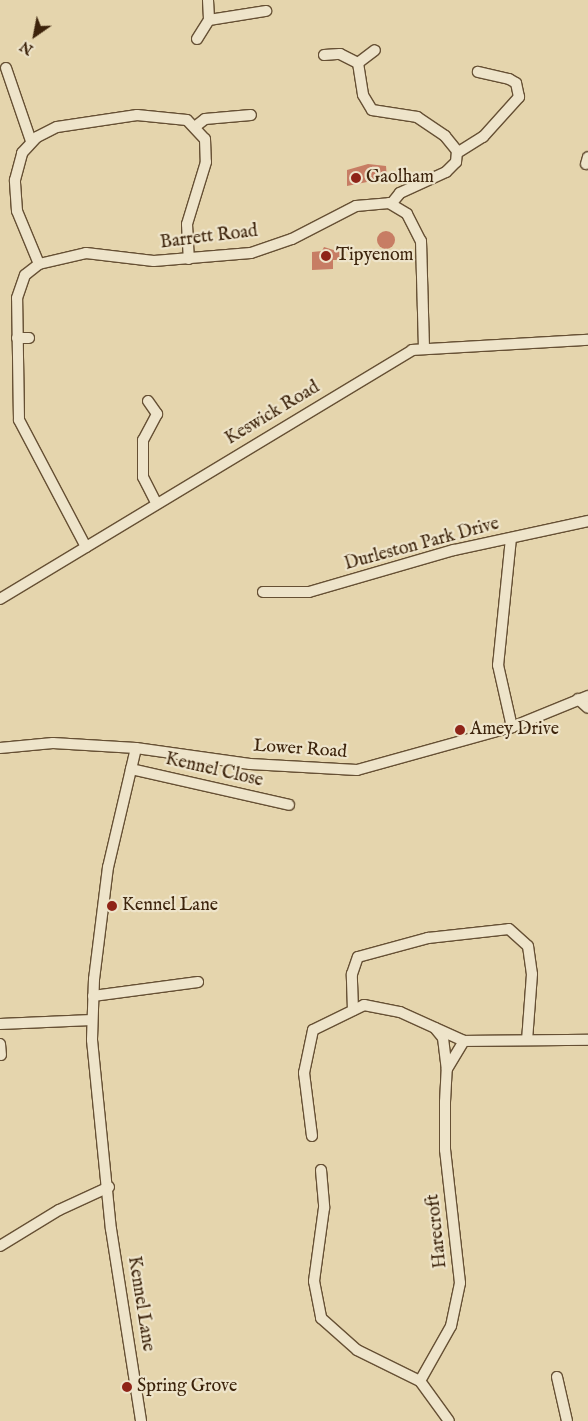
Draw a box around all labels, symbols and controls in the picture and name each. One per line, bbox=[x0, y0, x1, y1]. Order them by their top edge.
north arrow bbox=[10, 10, 60, 60]
text: N bbox=[17, 37, 37, 58]
place label: Gaolham bbox=[366, 167, 434, 189]
marker: Gaolham bbox=[350, 172, 362, 184]
street label: Barrett Road bbox=[159, 221, 259, 255]
place label: Tipyenom bbox=[336, 245, 414, 267]
marker: Tipyenom bbox=[320, 250, 332, 262]
street label: Keswick Road bbox=[222, 377, 324, 451]
street label: Durleston Park Drive bbox=[342, 514, 502, 576]
place label: Amey Drive bbox=[470, 719, 559, 741]
marker: Amey Drive bbox=[454, 724, 466, 736]
street label: Lower Road bbox=[252, 736, 348, 764]
street label: Kennel Close bbox=[163, 749, 265, 793]
place label: Kennel Lane bbox=[122, 895, 218, 917]
marker: Kennel Lane bbox=[106, 900, 118, 912]
street label: Harecroft bbox=[423, 1193, 453, 1269]
street label: Kennel Lane bbox=[122, 1255, 158, 1353]
place label: Spring Grove bbox=[137, 1376, 237, 1398]
marker: Spring Grove bbox=[121, 1381, 133, 1393]

